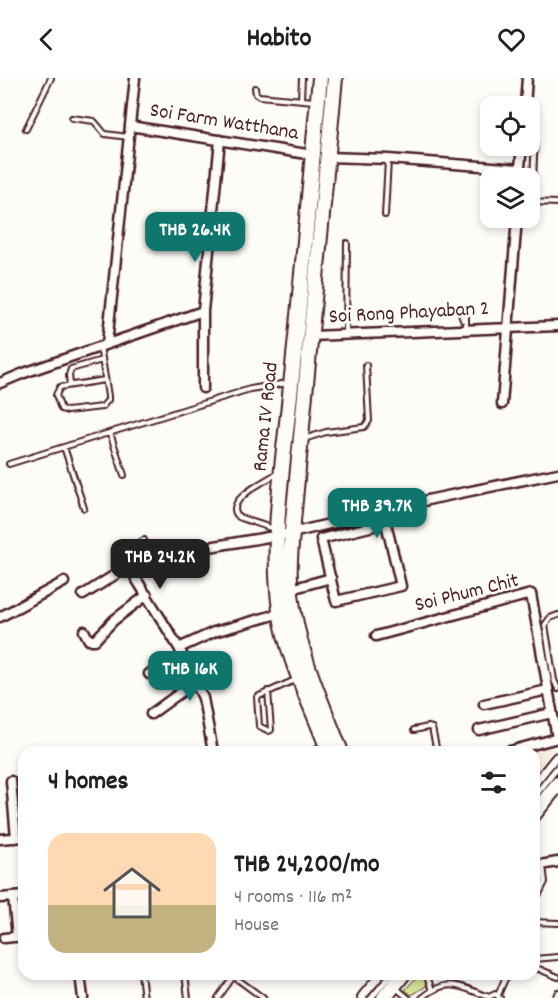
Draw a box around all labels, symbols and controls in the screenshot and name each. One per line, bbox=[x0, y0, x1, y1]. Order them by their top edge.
text: Habito bbox=[246, 20, 312, 59]
icon: back bbox=[30, 23, 63, 56]
icon: heart bbox=[495, 23, 528, 56]
street label: Soi Farm Watthana bbox=[148, 96, 302, 150]
map controls bbox=[480, 96, 540, 228]
button: locate bbox=[480, 96, 540, 156]
button: layers bbox=[480, 168, 540, 228]
pin: THB 26.4K bbox=[126, 212, 264, 263]
text: THB 26.4K bbox=[159, 217, 231, 245]
street label: Soi Rong Phayaban 2 bbox=[328, 295, 490, 333]
street label: Rama IV Road bbox=[246, 361, 288, 473]
pin: THB 39.7K bbox=[308, 488, 446, 539]
text: THB 39.7K bbox=[342, 493, 412, 521]
pin: THB 24.2K bbox=[91, 539, 229, 590]
text: THB 24.2K bbox=[125, 544, 195, 572]
street label: Soi Phum Chit bbox=[412, 567, 522, 621]
pin: THB 16K bbox=[135, 651, 245, 702]
text: THB 16K bbox=[162, 656, 218, 684]
text: 4 homes bbox=[48, 764, 128, 801]
icon: filters bbox=[477, 766, 510, 799]
text: THB 24,200/mo bbox=[234, 847, 380, 884]
icon: home bbox=[96, 857, 168, 929]
text: 4 rooms · 116 m² bbox=[234, 884, 352, 912]
text: House bbox=[234, 912, 279, 940]

